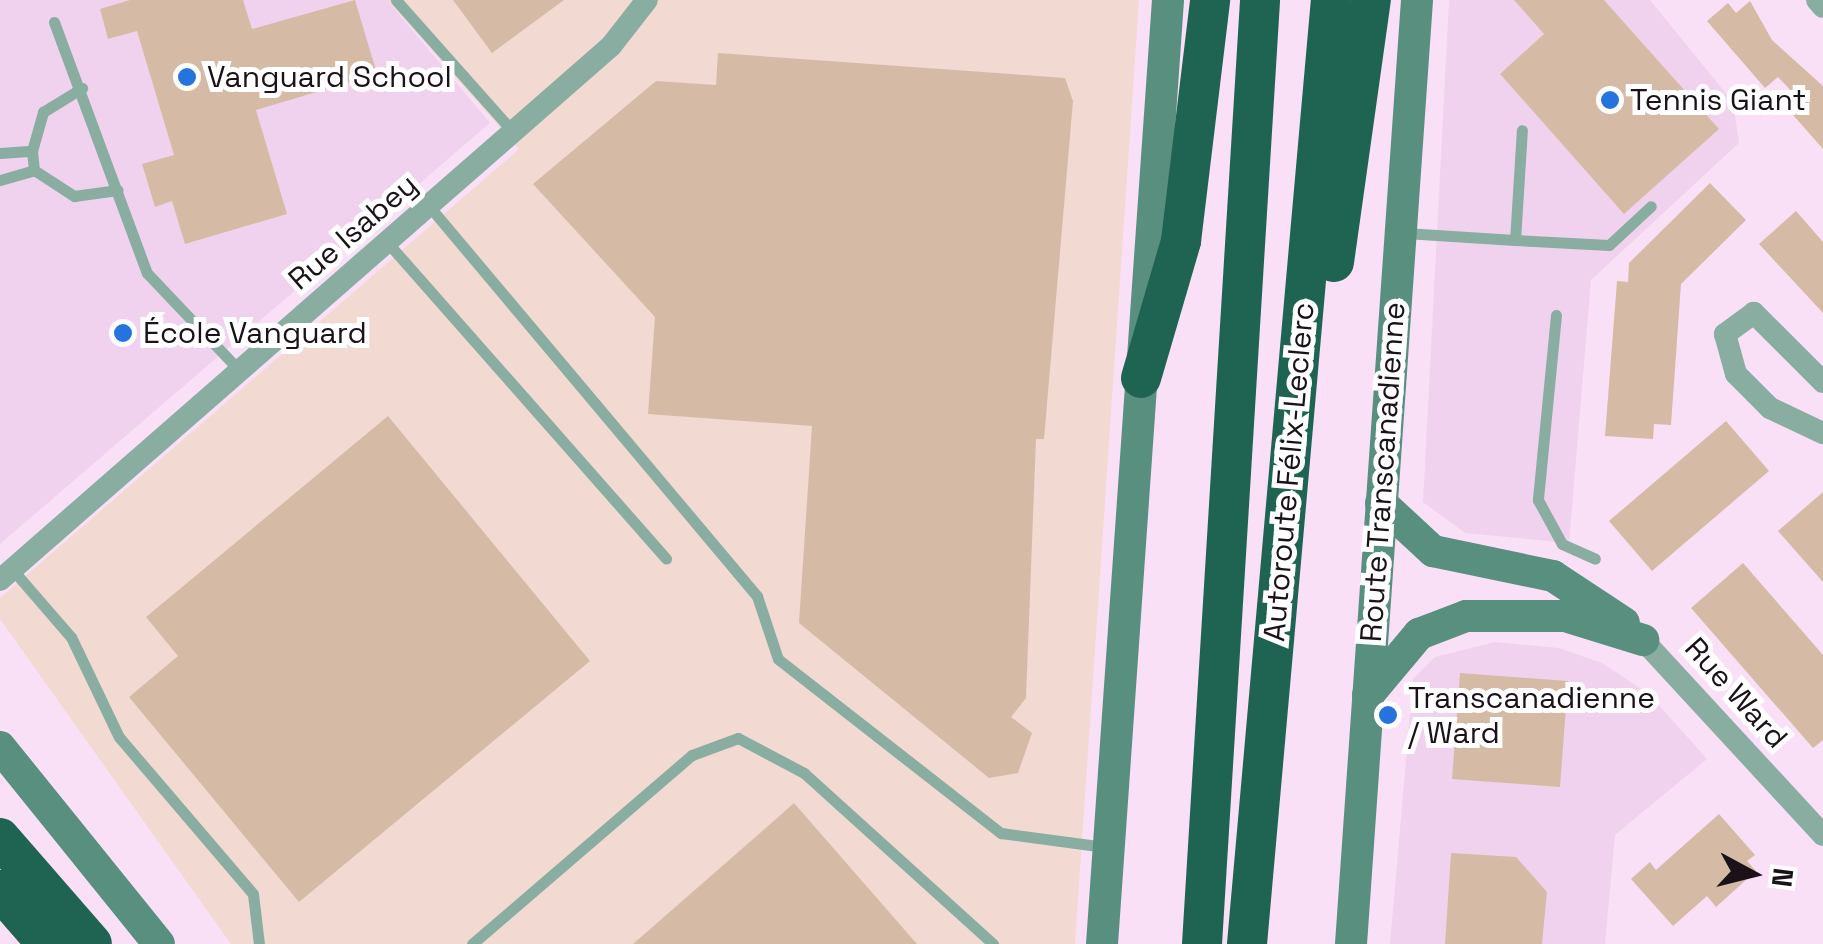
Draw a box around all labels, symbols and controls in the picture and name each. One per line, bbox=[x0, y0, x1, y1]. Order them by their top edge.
place label: Vanguard School bbox=[207, 59, 452, 95]
marker: Vanguard School bbox=[176, 66, 198, 88]
place label: Tennis Giant bbox=[1630, 82, 1806, 118]
marker: Tennis Giant bbox=[1599, 89, 1621, 111]
street label: Rue Isabey bbox=[281, 166, 425, 298]
street label: Route Transcanadienne bbox=[1353, 300, 1413, 644]
street label: Autoroute Félix-Leclerc bbox=[1256, 301, 1322, 643]
place label: École Vanguard bbox=[143, 315, 367, 351]
marker: École Vanguard bbox=[112, 322, 134, 344]
street label: Rue Ward bbox=[1677, 630, 1795, 756]
place label: Transcanadienne / Ward bbox=[1408, 680, 1655, 750]
marker: Transcanadienne / Ward bbox=[1377, 704, 1399, 726]
north arrow bbox=[1703, 824, 1803, 924]
text: N bbox=[1764, 866, 1802, 889]

